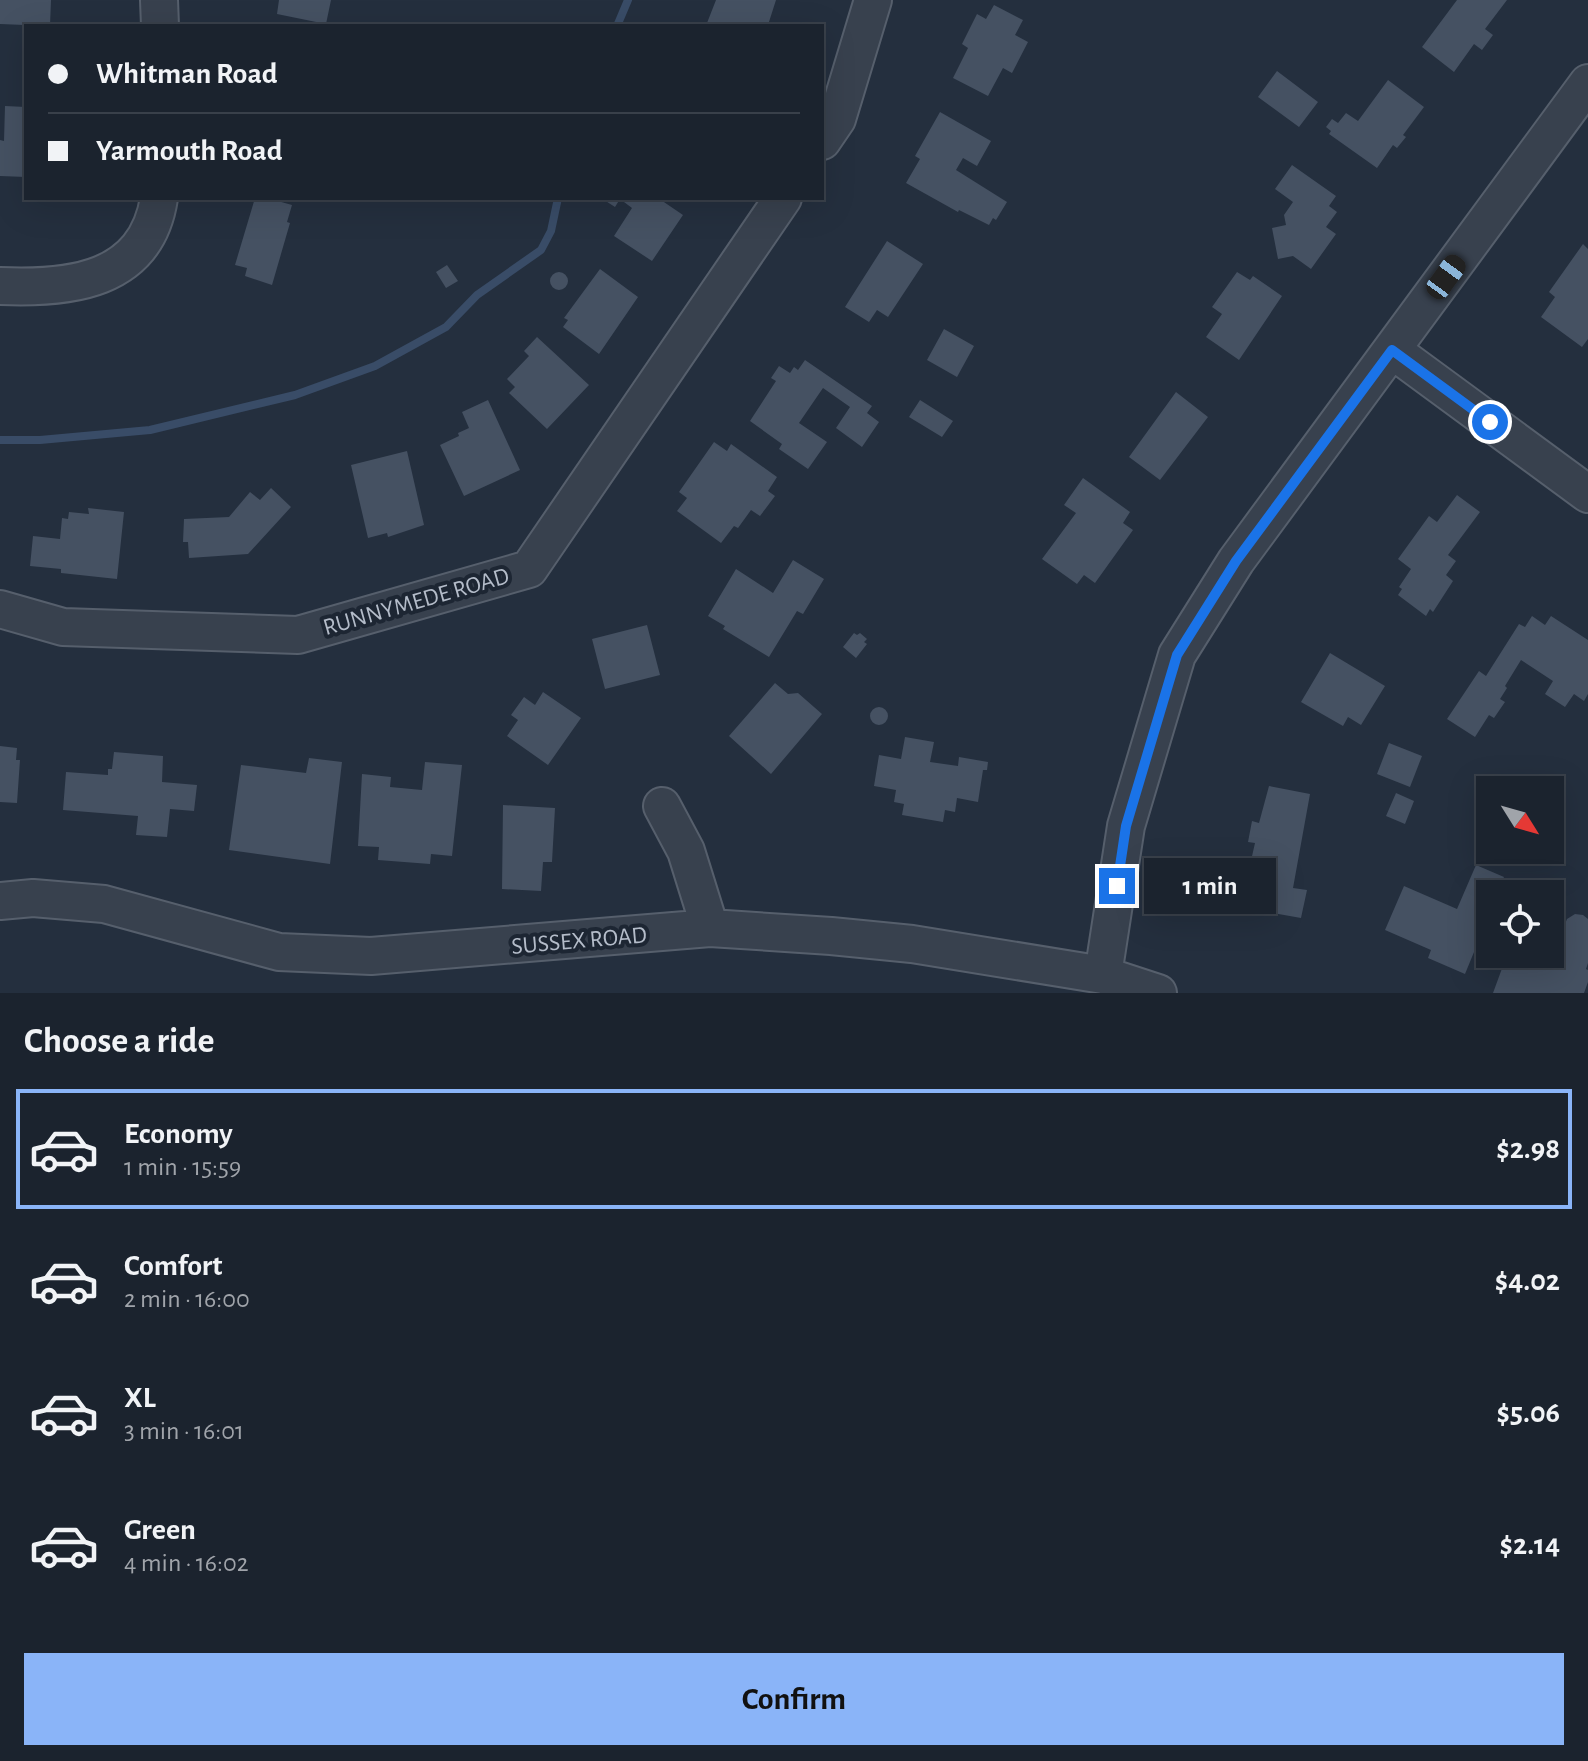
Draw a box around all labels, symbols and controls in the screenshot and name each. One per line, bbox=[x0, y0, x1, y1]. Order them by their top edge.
text: Whitman Road bbox=[96, 59, 278, 89]
text: Yarmouth Road bbox=[96, 136, 283, 166]
car bbox=[1422, 251, 1470, 303]
route start bbox=[1472, 404, 1508, 440]
street label: RUNNYMEDE ROAD bbox=[321, 564, 512, 640]
north arrow bbox=[1476, 776, 1564, 864]
map controls bbox=[1476, 776, 1564, 968]
callout: 1 min bbox=[1145, 858, 1277, 914]
route end bbox=[1099, 868, 1135, 904]
text: 1 min bbox=[1183, 873, 1237, 899]
button: locate bbox=[1476, 880, 1564, 968]
street label: SUSSEX ROAD bbox=[510, 923, 648, 959]
text: Choose a ride bbox=[24, 1023, 214, 1059]
icon: car bbox=[28, 1113, 100, 1185]
text: Economy bbox=[124, 1119, 233, 1149]
text: $2.98 bbox=[1496, 1134, 1560, 1164]
text: 1 min · 15:59 bbox=[124, 1154, 241, 1180]
icon: car bbox=[28, 1245, 100, 1317]
text: Comfort bbox=[124, 1251, 223, 1281]
text: $4.02 bbox=[1495, 1266, 1560, 1296]
text: 2 min · 16:00 bbox=[124, 1286, 250, 1312]
icon: car bbox=[28, 1377, 100, 1449]
text: XL bbox=[124, 1383, 156, 1413]
text: $5.06 bbox=[1497, 1398, 1560, 1428]
text: 3 min · 16:01 bbox=[124, 1418, 244, 1444]
icon: car bbox=[28, 1509, 100, 1581]
text: Green bbox=[124, 1515, 196, 1545]
text: $2.14 bbox=[1500, 1530, 1560, 1560]
text: 4 min · 16:02 bbox=[124, 1550, 249, 1576]
button: Confirm bbox=[24, 1653, 1564, 1745]

